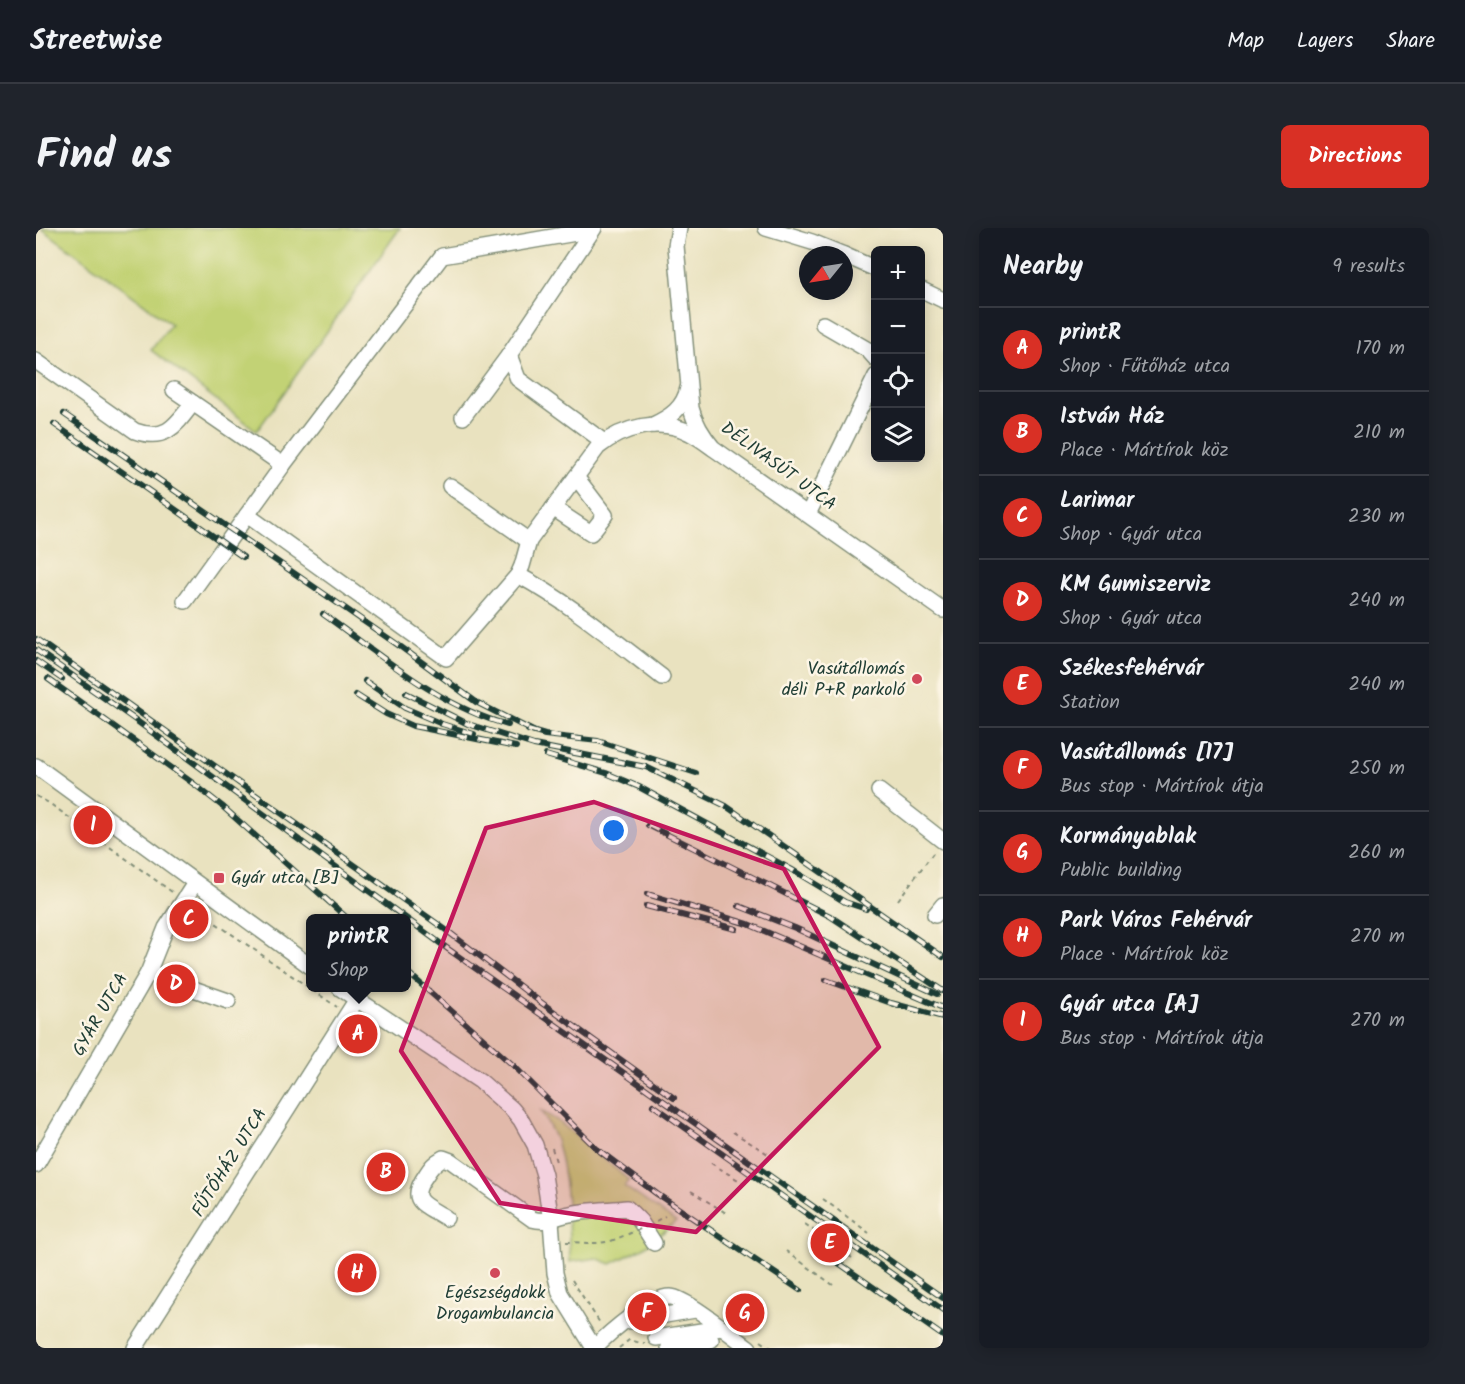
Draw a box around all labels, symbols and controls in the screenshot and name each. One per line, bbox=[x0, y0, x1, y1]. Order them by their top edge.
text: Streetwise bbox=[30, 19, 162, 64]
text: Map bbox=[1227, 25, 1264, 58]
text: Layers bbox=[1297, 25, 1353, 58]
text: Share bbox=[1386, 25, 1435, 58]
text: Find us bbox=[36, 123, 172, 190]
button: Directions bbox=[1281, 125, 1429, 188]
north arrow bbox=[799, 246, 853, 300]
map controls bbox=[871, 246, 925, 462]
button: + bbox=[871, 246, 925, 300]
text: Nearby bbox=[1003, 246, 1083, 288]
text: 9 results bbox=[1332, 251, 1405, 283]
button: − bbox=[871, 300, 925, 354]
text: printR bbox=[1060, 316, 1121, 351]
text: A bbox=[1016, 333, 1029, 365]
text: 170 m bbox=[1356, 333, 1405, 365]
text: Shop · Fűtőház utca bbox=[1060, 351, 1230, 383]
button: locate bbox=[871, 354, 925, 408]
text: István Ház bbox=[1060, 400, 1165, 435]
button: layers bbox=[871, 408, 925, 462]
street label: DÉLIVASÚT UTCA bbox=[714, 415, 842, 519]
text: B bbox=[1016, 417, 1029, 449]
text: 210 m bbox=[1353, 417, 1405, 449]
text: Place · Mártírok köz bbox=[1060, 435, 1228, 467]
text: Larimar bbox=[1060, 484, 1134, 519]
text: C bbox=[1016, 501, 1029, 533]
text: 230 m bbox=[1348, 501, 1405, 533]
text: Shop · Gyár utca bbox=[1060, 519, 1202, 551]
text: KM Gumiszerviz bbox=[1060, 568, 1211, 603]
text: D bbox=[1016, 585, 1029, 617]
text: 240 m bbox=[1348, 585, 1405, 617]
text: Shop · Gyár utca bbox=[1060, 603, 1202, 635]
text: Székesfehérvár bbox=[1060, 652, 1204, 687]
place label: Vasútállomás déli P+R parkoló bbox=[782, 655, 906, 705]
text: E bbox=[1017, 669, 1028, 701]
text: 240 m bbox=[1348, 669, 1405, 701]
marker: Vasútállomás déli P+R parkoló bbox=[910, 672, 924, 686]
text: Station bbox=[1060, 687, 1120, 719]
text: Vasútállomás [17] bbox=[1060, 736, 1234, 771]
text: F bbox=[1017, 753, 1028, 785]
text: 250 m bbox=[1349, 753, 1405, 785]
text: Bus stop · Mártírok útja bbox=[1060, 771, 1264, 803]
pin: I bbox=[74, 802, 112, 848]
your location bbox=[599, 816, 628, 845]
text: Kormányablak bbox=[1060, 820, 1196, 855]
text: G bbox=[1017, 837, 1028, 869]
text: 260 m bbox=[1348, 837, 1405, 869]
text: Public building bbox=[1060, 855, 1182, 887]
place label: Gyár utca [B] bbox=[231, 864, 339, 893]
marker: Gyár utca [B] bbox=[212, 871, 226, 885]
pin: C bbox=[170, 896, 208, 942]
text: Park Város Fehérvár bbox=[1060, 904, 1252, 939]
popup bbox=[306, 914, 411, 992]
text: printR bbox=[328, 920, 389, 955]
text: H bbox=[1016, 921, 1029, 953]
text: 270 m bbox=[1350, 921, 1405, 953]
text: Place · Mártírok köz bbox=[1060, 939, 1228, 971]
text: Shop bbox=[328, 955, 368, 987]
pin: D bbox=[156, 962, 196, 1006]
street label: GYÁR UTCA bbox=[65, 968, 137, 1062]
text: Gyár utca [A] bbox=[1060, 988, 1199, 1023]
text: I bbox=[1019, 1005, 1026, 1037]
text: 270 m bbox=[1350, 1005, 1405, 1037]
pin: A bbox=[338, 1012, 378, 1056]
text: Bus stop · Mártírok útja bbox=[1060, 1023, 1264, 1055]
street label: FŰTŐHÁZ UTCA bbox=[185, 1103, 275, 1223]
pin: B bbox=[366, 1150, 406, 1194]
pin: E bbox=[810, 1220, 850, 1266]
pin: H bbox=[338, 1250, 376, 1296]
marker: Egészségdokk Drogambulancia bbox=[488, 1266, 502, 1280]
place label: Egészségdokk Drogambulancia bbox=[436, 1279, 554, 1329]
pin: F bbox=[628, 1290, 666, 1334]
pin: G bbox=[726, 1290, 764, 1336]

